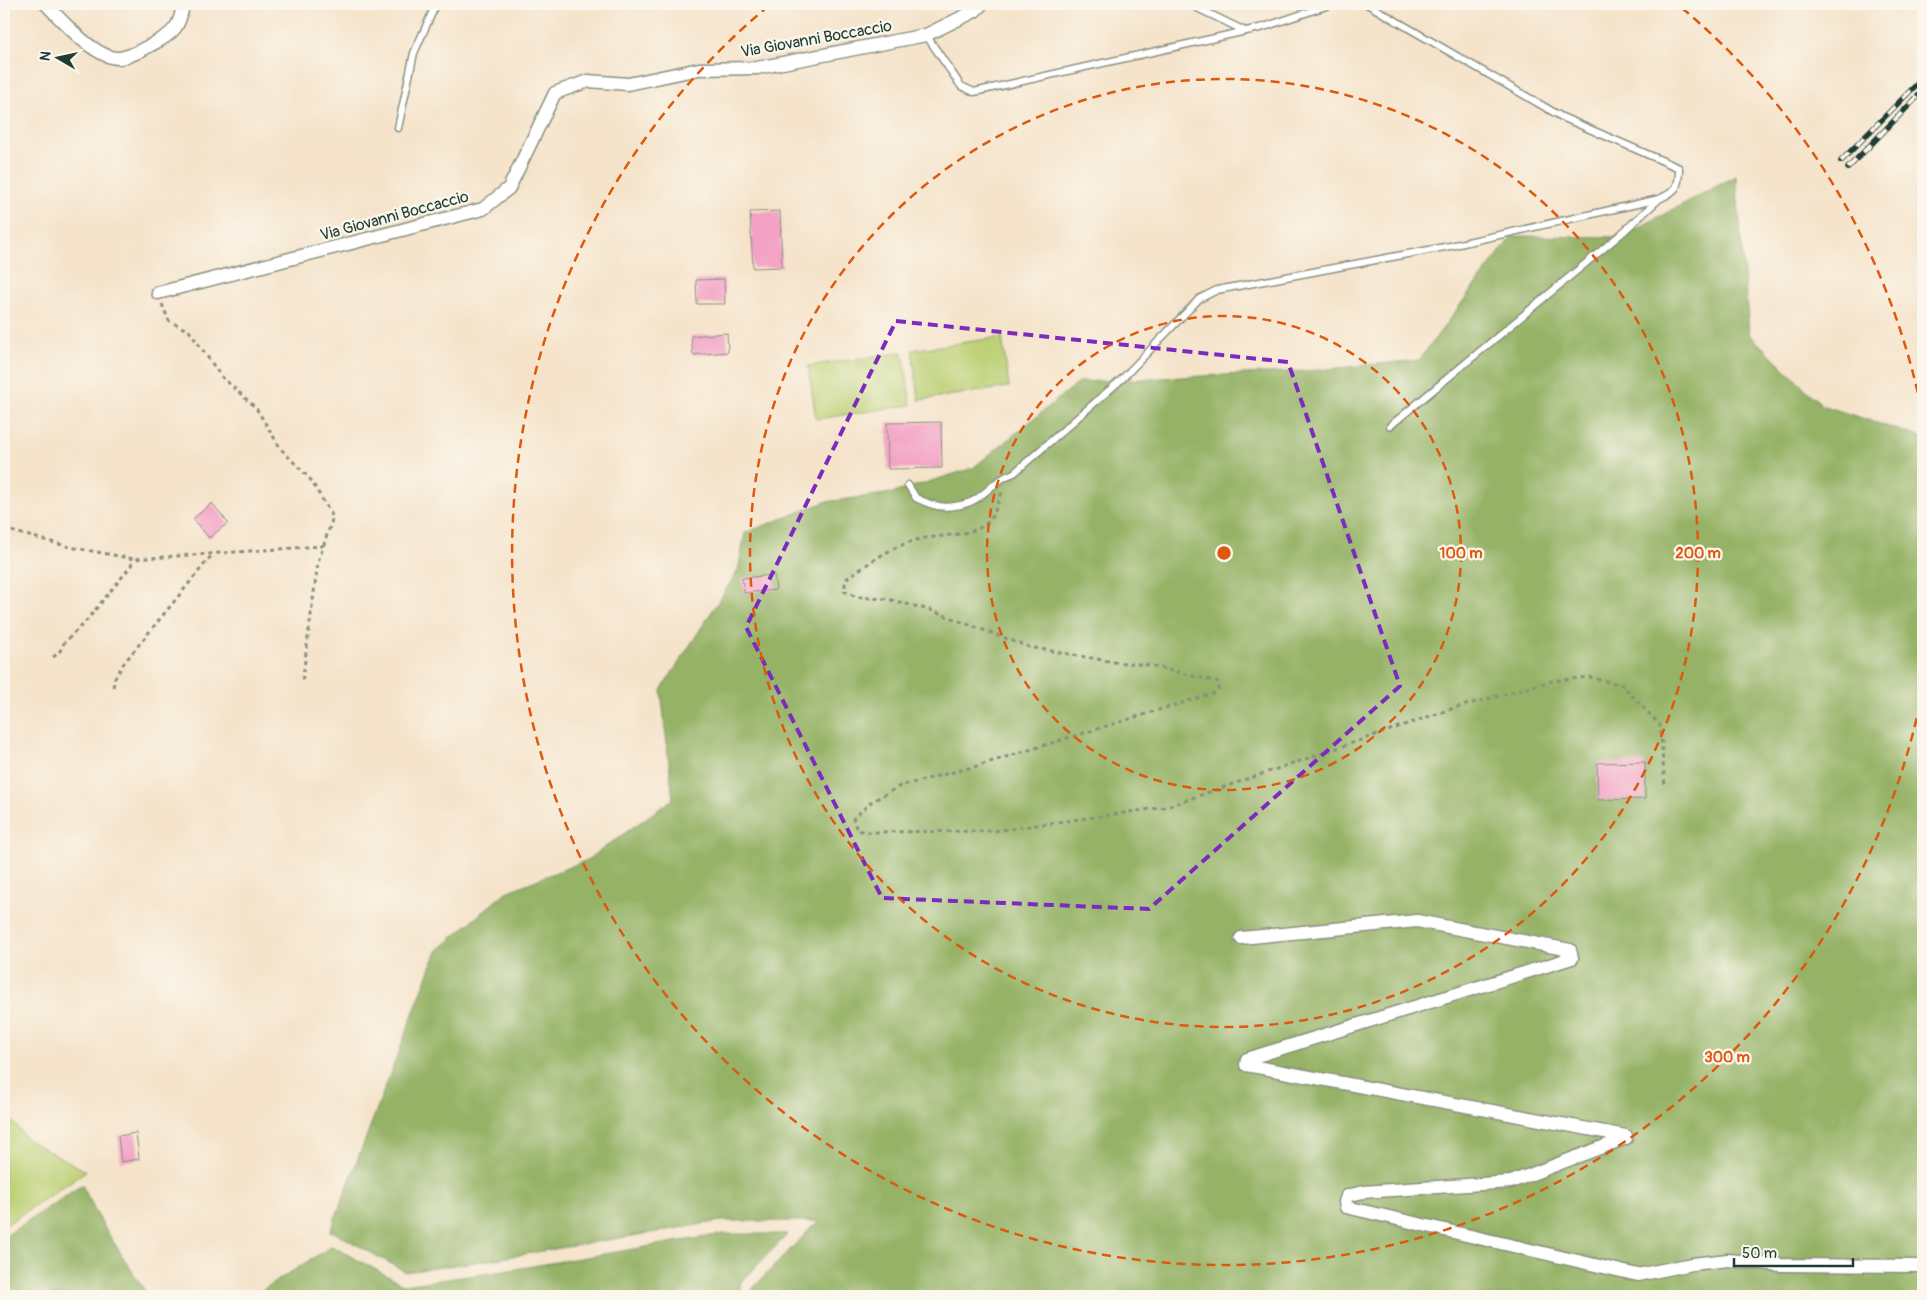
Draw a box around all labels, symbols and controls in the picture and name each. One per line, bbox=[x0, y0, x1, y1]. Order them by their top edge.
street label: Via Giovanni Boccaccio bbox=[739, 16, 894, 62]
north arrow bbox=[32, 32, 82, 82]
text: N bbox=[37, 50, 55, 62]
street label: Via Giovanni Boccaccio bbox=[318, 186, 471, 245]
centre of rings bbox=[1215, 544, 1233, 562]
text: 100 m bbox=[1440, 544, 1482, 563]
text: 200 m bbox=[1675, 544, 1721, 563]
text: 300 m bbox=[1704, 1048, 1750, 1067]
scale bar bbox=[1734, 1235, 1853, 1267]
text: 50 m bbox=[1742, 1244, 1777, 1263]

